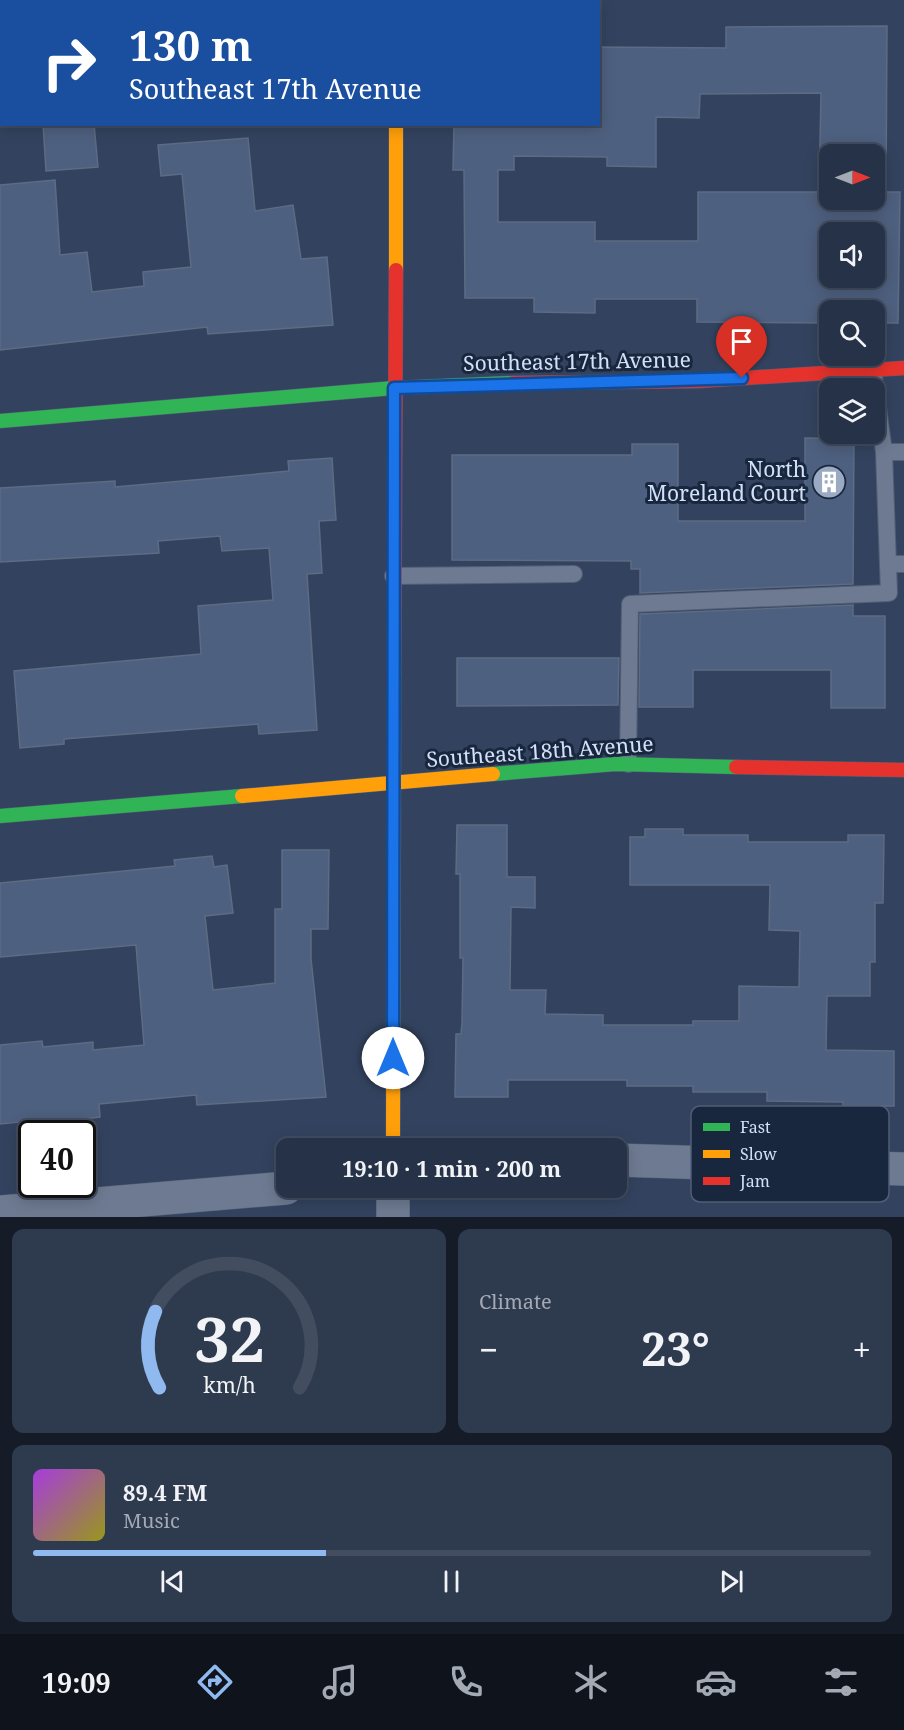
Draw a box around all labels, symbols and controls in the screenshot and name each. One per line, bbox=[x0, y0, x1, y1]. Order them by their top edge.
text: 130 m bbox=[129, 16, 253, 73]
icon: right bbox=[30, 24, 108, 102]
text: Southeast 17th Avenue bbox=[129, 70, 422, 107]
north arrow bbox=[819, 144, 885, 210]
map controls bbox=[819, 144, 885, 444]
button: sound bbox=[819, 222, 885, 288]
button: search bbox=[819, 300, 885, 366]
pin bbox=[716, 316, 767, 378]
icon: arrive bbox=[725, 325, 758, 358]
street label: Southeast 17th Avenue bbox=[463, 345, 691, 377]
button: layers bbox=[819, 378, 885, 444]
place label: North Moreland Court bbox=[647, 455, 806, 507]
building icon: North Moreland Court bbox=[811, 464, 847, 500]
street label: Southeast 18th Avenue bbox=[425, 729, 654, 773]
position arrow bbox=[361, 1026, 425, 1090]
legend bbox=[691, 1106, 889, 1202]
text: Fast bbox=[740, 1116, 771, 1138]
speed limit sign: 40 bbox=[18, 1120, 96, 1198]
text: Slow bbox=[740, 1143, 777, 1165]
text: 19:10 · 1 min · 200 m bbox=[342, 1153, 561, 1183]
text: Jam bbox=[739, 1170, 770, 1192]
text: Climate bbox=[479, 1288, 552, 1315]
text: 32 bbox=[194, 1295, 264, 1380]
text: 23° bbox=[641, 1318, 710, 1379]
text: − bbox=[479, 1327, 498, 1372]
text: + bbox=[853, 1327, 871, 1372]
text: km/h bbox=[203, 1370, 256, 1399]
text: 89.4 FM bbox=[123, 1477, 207, 1507]
text: Music bbox=[123, 1507, 180, 1534]
icon: previous bbox=[156, 1565, 189, 1598]
icon: pause bbox=[435, 1565, 468, 1598]
icon: next bbox=[715, 1565, 748, 1598]
icon: directions bbox=[194, 1661, 236, 1703]
icon: music bbox=[319, 1661, 361, 1703]
icon: phone bbox=[445, 1661, 487, 1703]
icon: climate bbox=[570, 1661, 612, 1703]
icon: car bbox=[695, 1661, 737, 1703]
icon: filters bbox=[820, 1661, 862, 1703]
text: 19:09 bbox=[42, 1664, 111, 1701]

